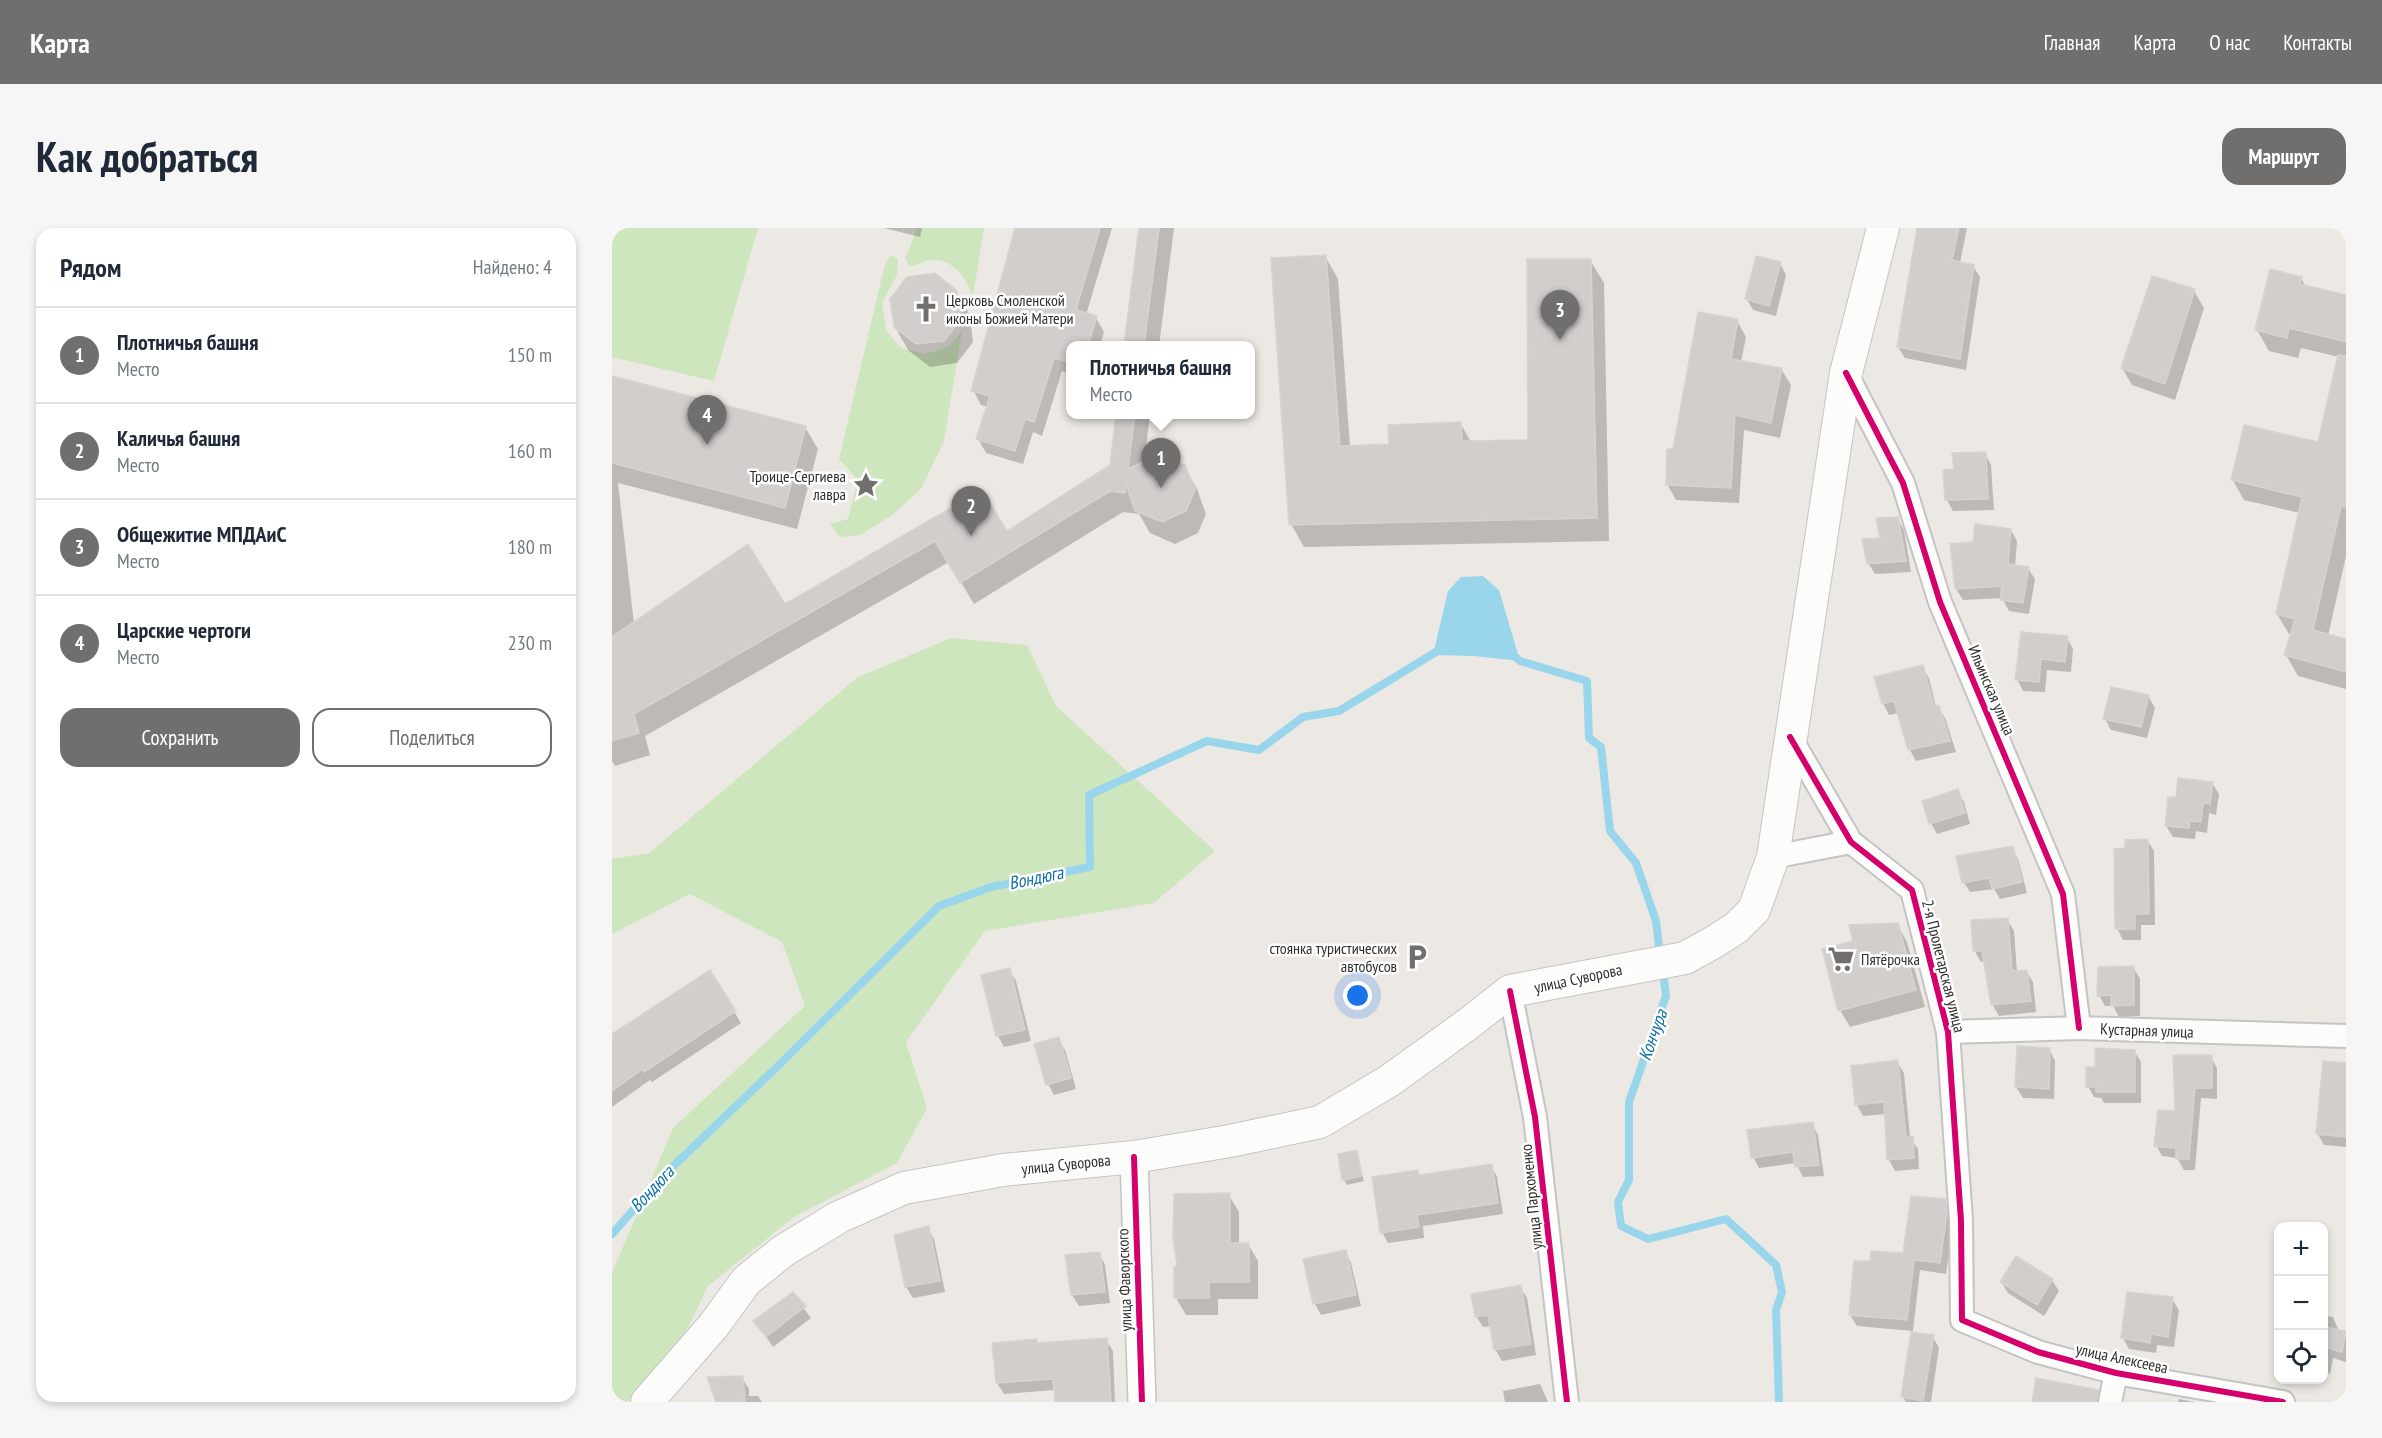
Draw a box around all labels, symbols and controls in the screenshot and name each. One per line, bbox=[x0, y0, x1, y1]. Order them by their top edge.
text: Карта bbox=[30, 24, 90, 61]
text: Главная bbox=[2044, 29, 2100, 56]
text: Карта bbox=[2133, 29, 2176, 56]
text: О нас bbox=[2209, 29, 2250, 56]
text: Контакты bbox=[2283, 29, 2352, 56]
button: Маршрут bbox=[2222, 128, 2346, 185]
text: Как добраться bbox=[36, 129, 258, 184]
text: Рядом bbox=[60, 251, 121, 284]
text: Найдено: 4 bbox=[473, 254, 552, 280]
place label: Церковь Смоленской иконы Божией Матери bbox=[946, 290, 1074, 328]
pin: 3 bbox=[1540, 291, 1580, 340]
church icon: Церковь Смоленской иконы Божией Матери bbox=[911, 294, 941, 324]
text: Плотничья башня bbox=[117, 328, 258, 356]
popup bbox=[1066, 341, 1255, 419]
text: 1 bbox=[75, 342, 84, 368]
text: 150 m bbox=[508, 342, 552, 368]
text: Плотничья башня bbox=[1090, 353, 1231, 381]
text: Место bbox=[117, 356, 160, 382]
text: Место bbox=[1090, 381, 1132, 407]
pin: 4 bbox=[688, 396, 727, 445]
text: Каличья башня bbox=[117, 424, 240, 452]
text: 2 bbox=[75, 438, 84, 464]
text: 160 m bbox=[508, 438, 552, 464]
pin: 1 bbox=[1142, 438, 1180, 488]
text: Место bbox=[117, 452, 160, 478]
place label: Троице-Сергиева лавра bbox=[749, 466, 846, 504]
place icon: Троице-Сергиева лавра bbox=[851, 470, 881, 500]
pin: 2 bbox=[952, 486, 990, 536]
text: Общежитие МПДАиС bbox=[117, 520, 287, 548]
text: 3 bbox=[75, 534, 84, 560]
text: 180 m bbox=[508, 534, 552, 560]
text: Место bbox=[117, 548, 160, 574]
text: Царские чертоги bbox=[117, 616, 251, 644]
text: 4 bbox=[75, 630, 84, 656]
text: 230 m bbox=[508, 630, 552, 656]
street label: Ильинская улица bbox=[1964, 642, 2020, 738]
text: Место bbox=[117, 644, 160, 670]
button: Сохранить bbox=[60, 708, 300, 767]
button: Поделиться bbox=[312, 708, 552, 767]
water label: Вондюга bbox=[1007, 860, 1066, 894]
street label: 2-я Пролетарская улица bbox=[1918, 898, 1970, 1034]
place label: стоянка туристических автобусов bbox=[1269, 938, 1397, 976]
parking icon: стоянка туристических автобусов bbox=[1402, 942, 1432, 972]
supermarket icon: Пятёрочка bbox=[1826, 944, 1856, 974]
place label: Пятёрочка bbox=[1861, 949, 1920, 969]
street label: улица Суворова bbox=[1532, 959, 1624, 997]
your location bbox=[1343, 981, 1372, 1010]
water label: Кончура bbox=[1633, 1005, 1673, 1063]
street label: Кустарная улица bbox=[2100, 1018, 2194, 1042]
street label: улица Пархоменко bbox=[1516, 1143, 1546, 1251]
street label: улица Суворова bbox=[1020, 1149, 1112, 1179]
water label: Вондюга bbox=[624, 1160, 679, 1217]
map controls bbox=[2274, 1222, 2328, 1384]
button: + bbox=[2274, 1222, 2328, 1276]
street label: улица Фаворского bbox=[1112, 1228, 1136, 1332]
button: − bbox=[2274, 1276, 2328, 1330]
button: locate bbox=[2274, 1330, 2328, 1384]
street label: улица Алексеева bbox=[2074, 1338, 2170, 1378]

